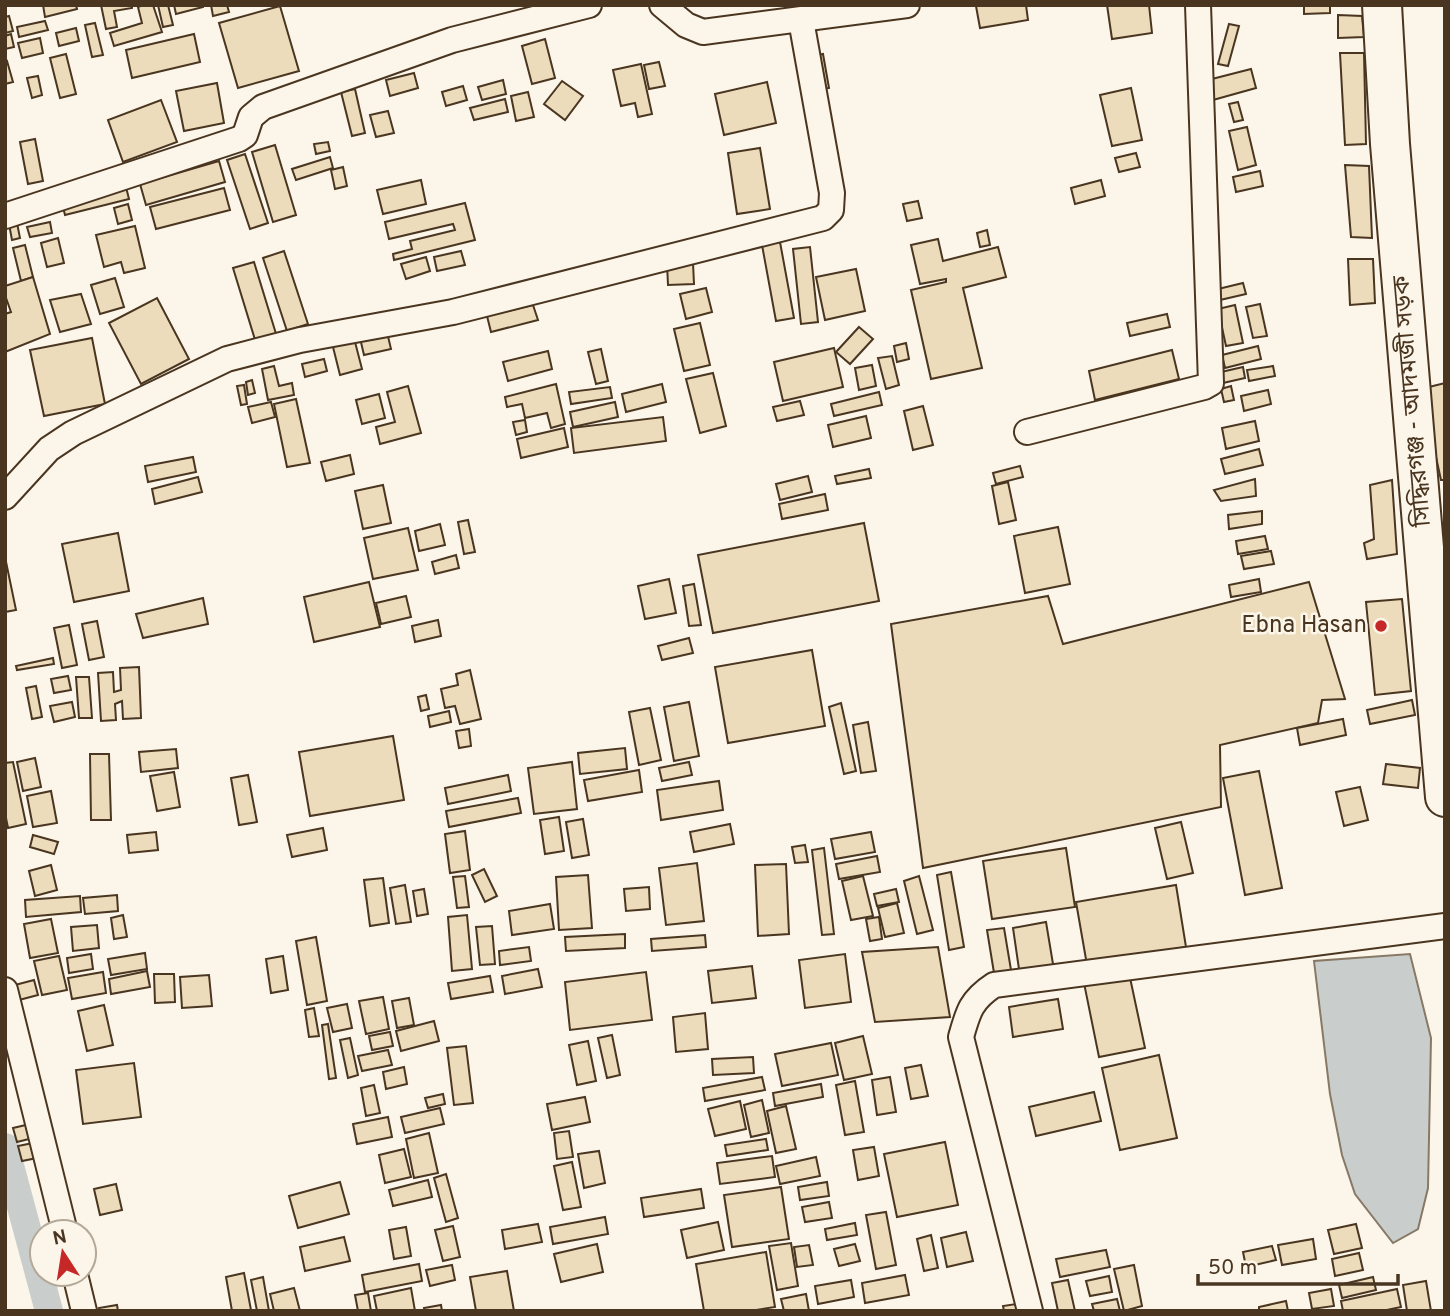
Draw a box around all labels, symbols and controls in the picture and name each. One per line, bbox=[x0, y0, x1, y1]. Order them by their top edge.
street label: সিদ্ধিরগঞ্জ - আদমজী সড়ক bbox=[1386, 274, 1439, 529]
place label: Ebna Hasan bbox=[1241, 611, 1367, 641]
marker: Ebna Hasan bbox=[1373, 618, 1389, 634]
north arrow bbox=[28, 1218, 98, 1288]
text: N bbox=[51, 1225, 69, 1251]
scale bar bbox=[1198, 1242, 1398, 1286]
text: 50 m bbox=[1208, 1255, 1257, 1282]

